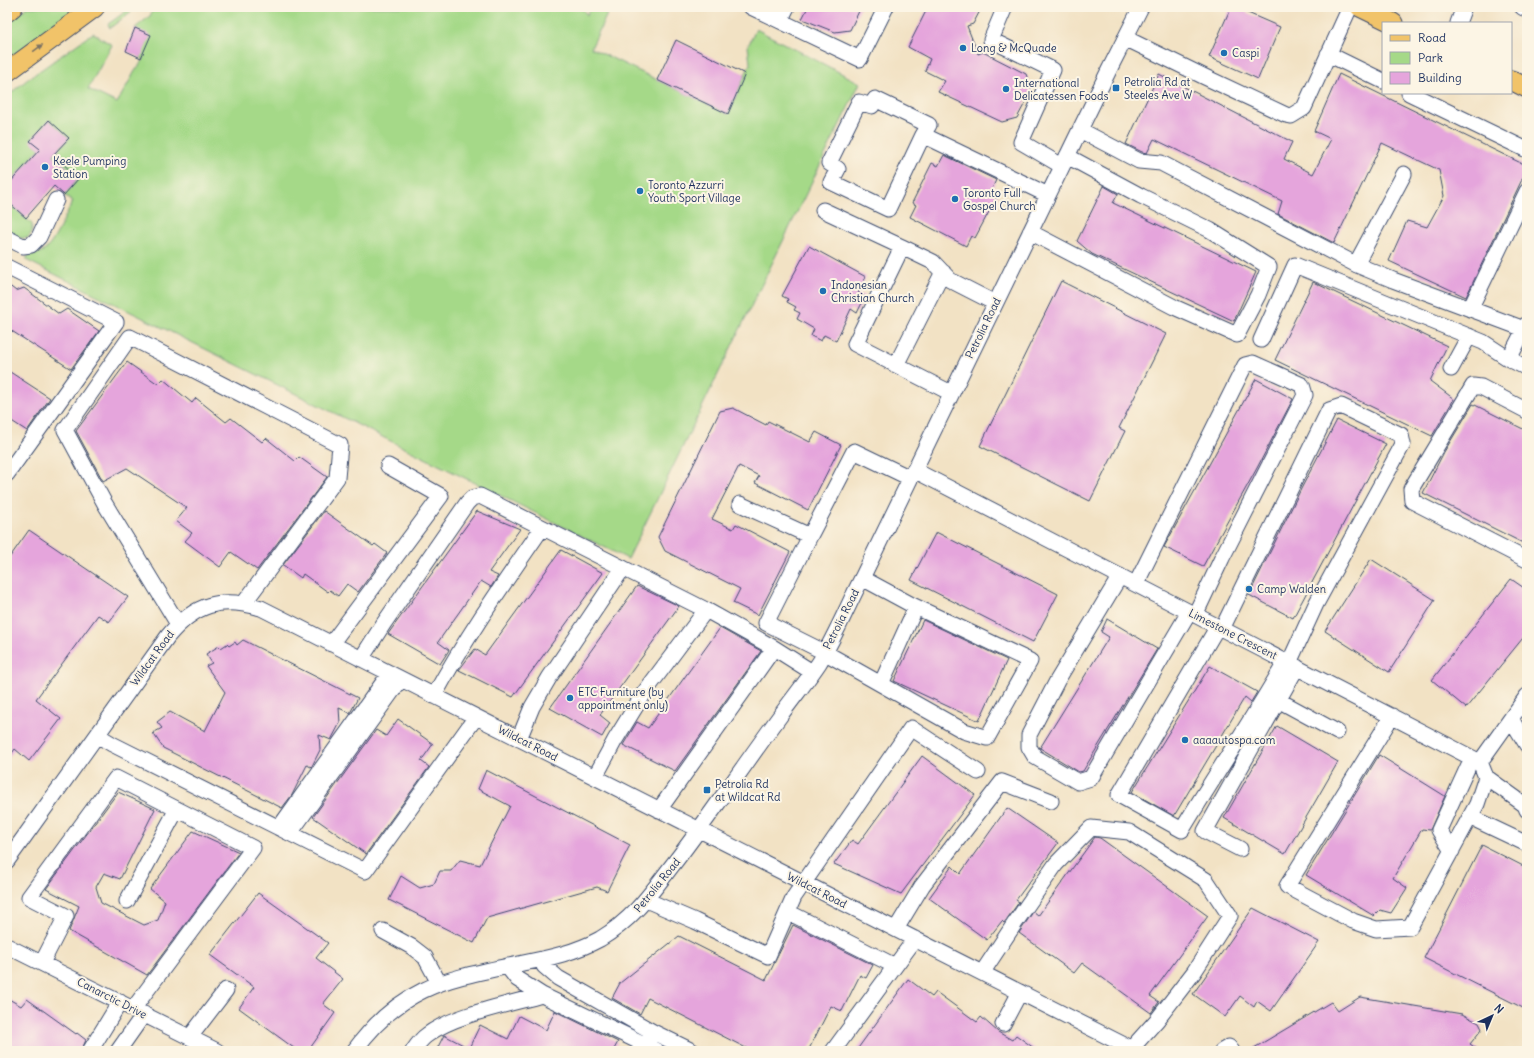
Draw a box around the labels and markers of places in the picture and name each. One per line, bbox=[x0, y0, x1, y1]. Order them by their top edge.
place label: Long & McQuade bbox=[971, 41, 1057, 55]
marker: Long & McQuade bbox=[958, 43, 968, 53]
place label: Caspi bbox=[1232, 46, 1259, 60]
marker: Caspi bbox=[1219, 48, 1229, 58]
place label: Petrolia Rd at Steeles Ave W bbox=[1124, 75, 1192, 102]
place label: International Delicatessen Foods bbox=[1014, 76, 1108, 103]
marker: Petrolia Rd at Steeles Ave W bbox=[1111, 83, 1121, 93]
marker: International Delicatessen Foods bbox=[1001, 84, 1011, 94]
place label: Keele Pumping Station bbox=[53, 154, 126, 181]
marker: Keele Pumping Station bbox=[40, 162, 50, 172]
place label: Toronto Azzurri Youth Sport Village bbox=[648, 178, 741, 205]
marker: Toronto Azzurri Youth Sport Village bbox=[635, 186, 645, 196]
place label: Toronto Full Gospel Church bbox=[963, 186, 1036, 213]
marker: Toronto Full Gospel Church bbox=[950, 194, 960, 204]
place label: Indonesian Christian Church bbox=[831, 278, 914, 305]
marker: Indonesian Christian Church bbox=[818, 286, 828, 296]
place label: Camp Walden bbox=[1257, 582, 1326, 596]
marker: Camp Walden bbox=[1244, 584, 1254, 594]
place label: ETC Furniture (by appointment only) bbox=[578, 685, 668, 712]
marker: ETC Furniture (by appointment only) bbox=[565, 693, 575, 703]
place label: aaaautospa.com bbox=[1193, 733, 1276, 747]
marker: aaaautospa.com bbox=[1180, 735, 1190, 745]
place label: Petrolia Rd at Wildcat Rd bbox=[715, 777, 781, 804]
marker: Petrolia Rd at Wildcat Rd bbox=[702, 785, 712, 795]

